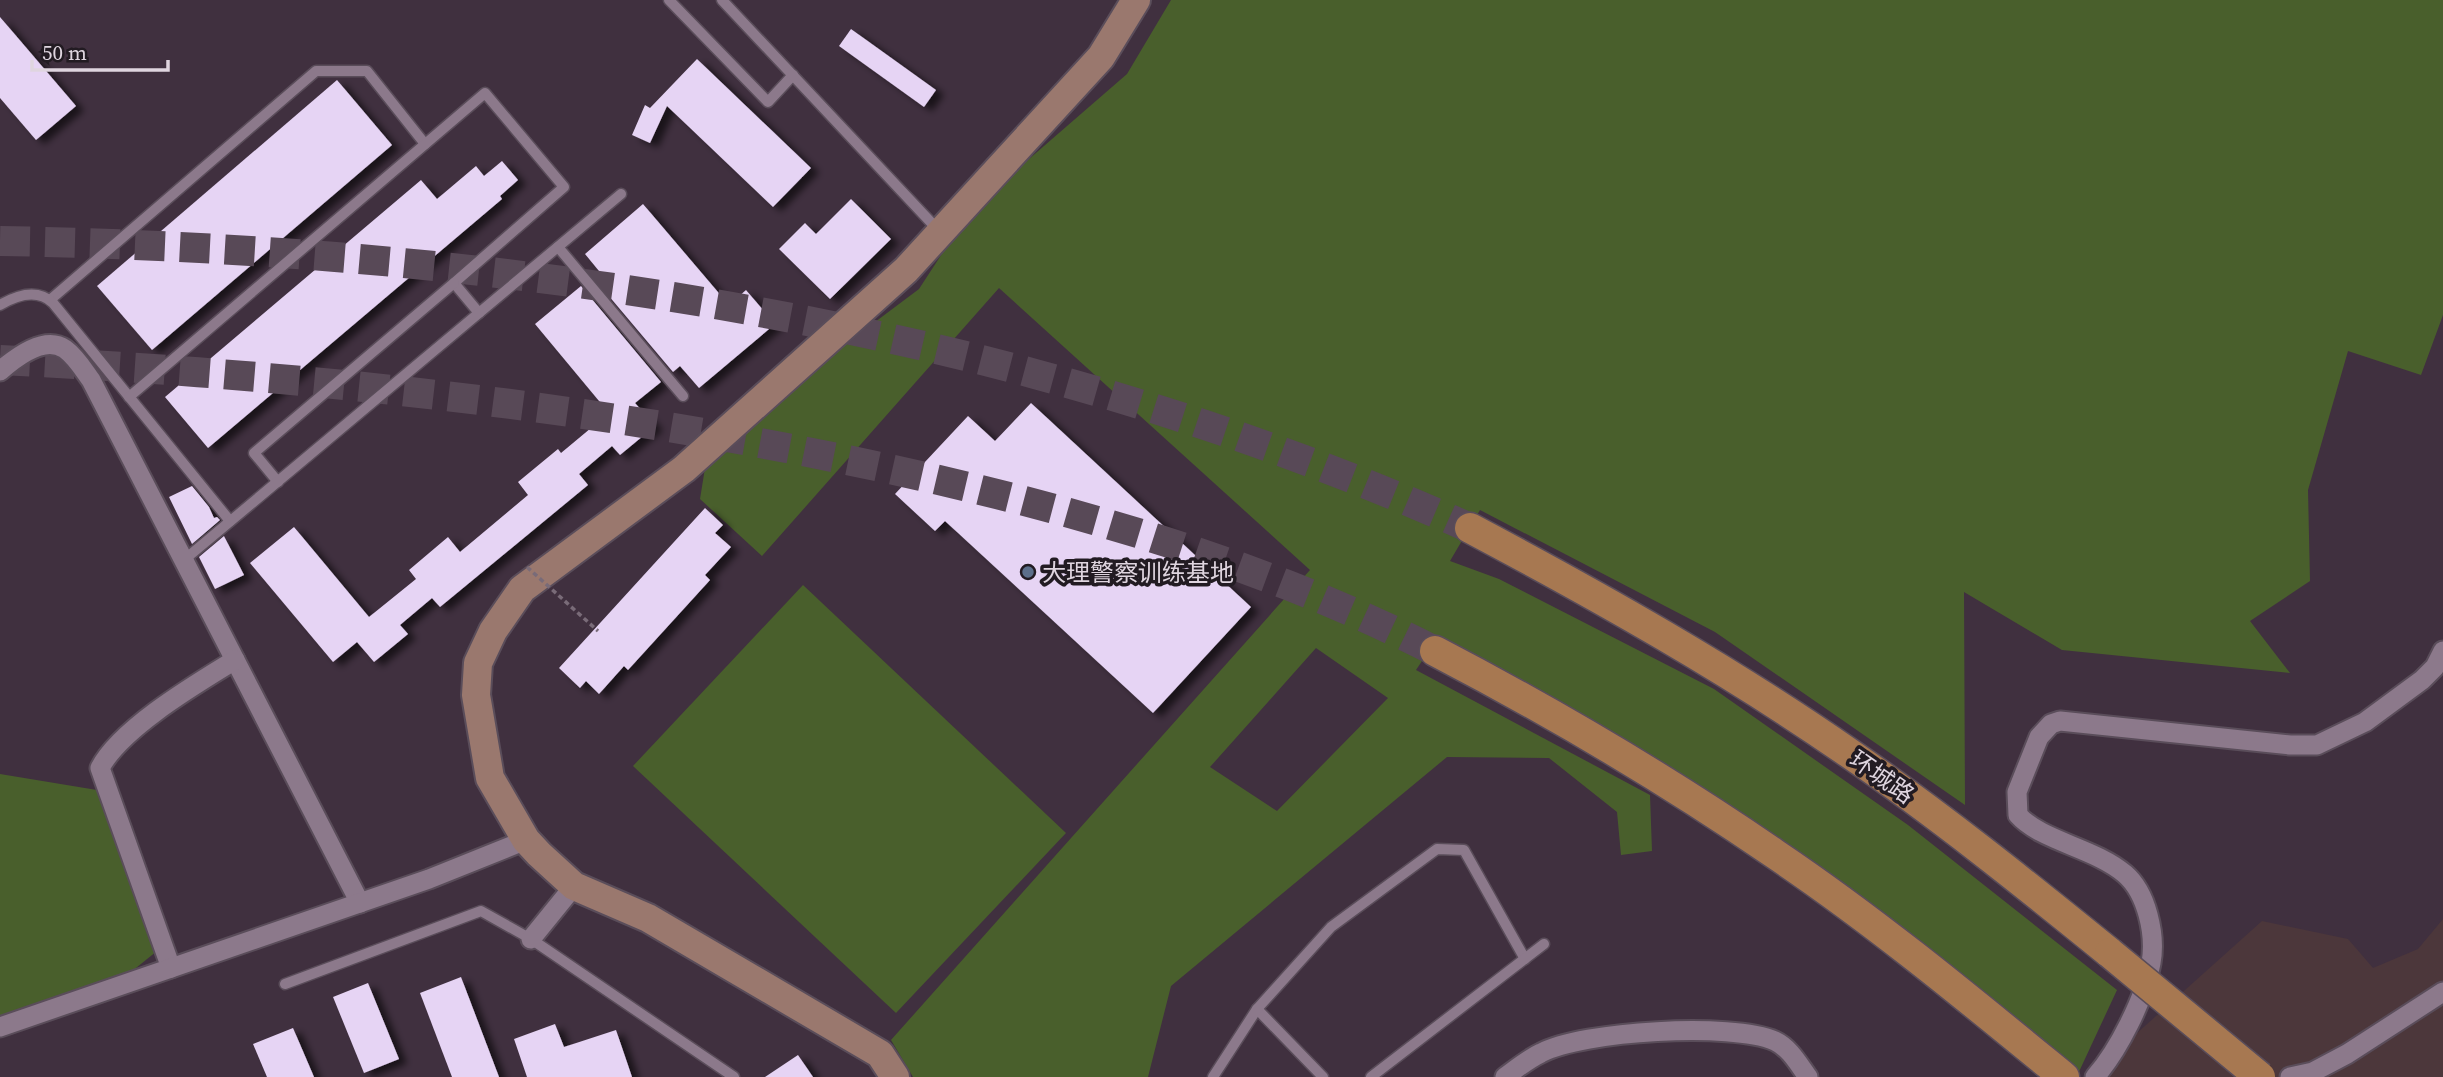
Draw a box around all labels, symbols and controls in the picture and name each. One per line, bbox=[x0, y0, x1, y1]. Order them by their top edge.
scale bar bbox=[32, 28, 168, 72]
text: 50 m bbox=[42, 38, 87, 67]
place label: 大理警察训练基地 bbox=[1042, 556, 1234, 589]
marker: 大理警察训练基地 bbox=[1020, 564, 1036, 580]
street label: 环城路 bbox=[1843, 743, 1921, 811]

